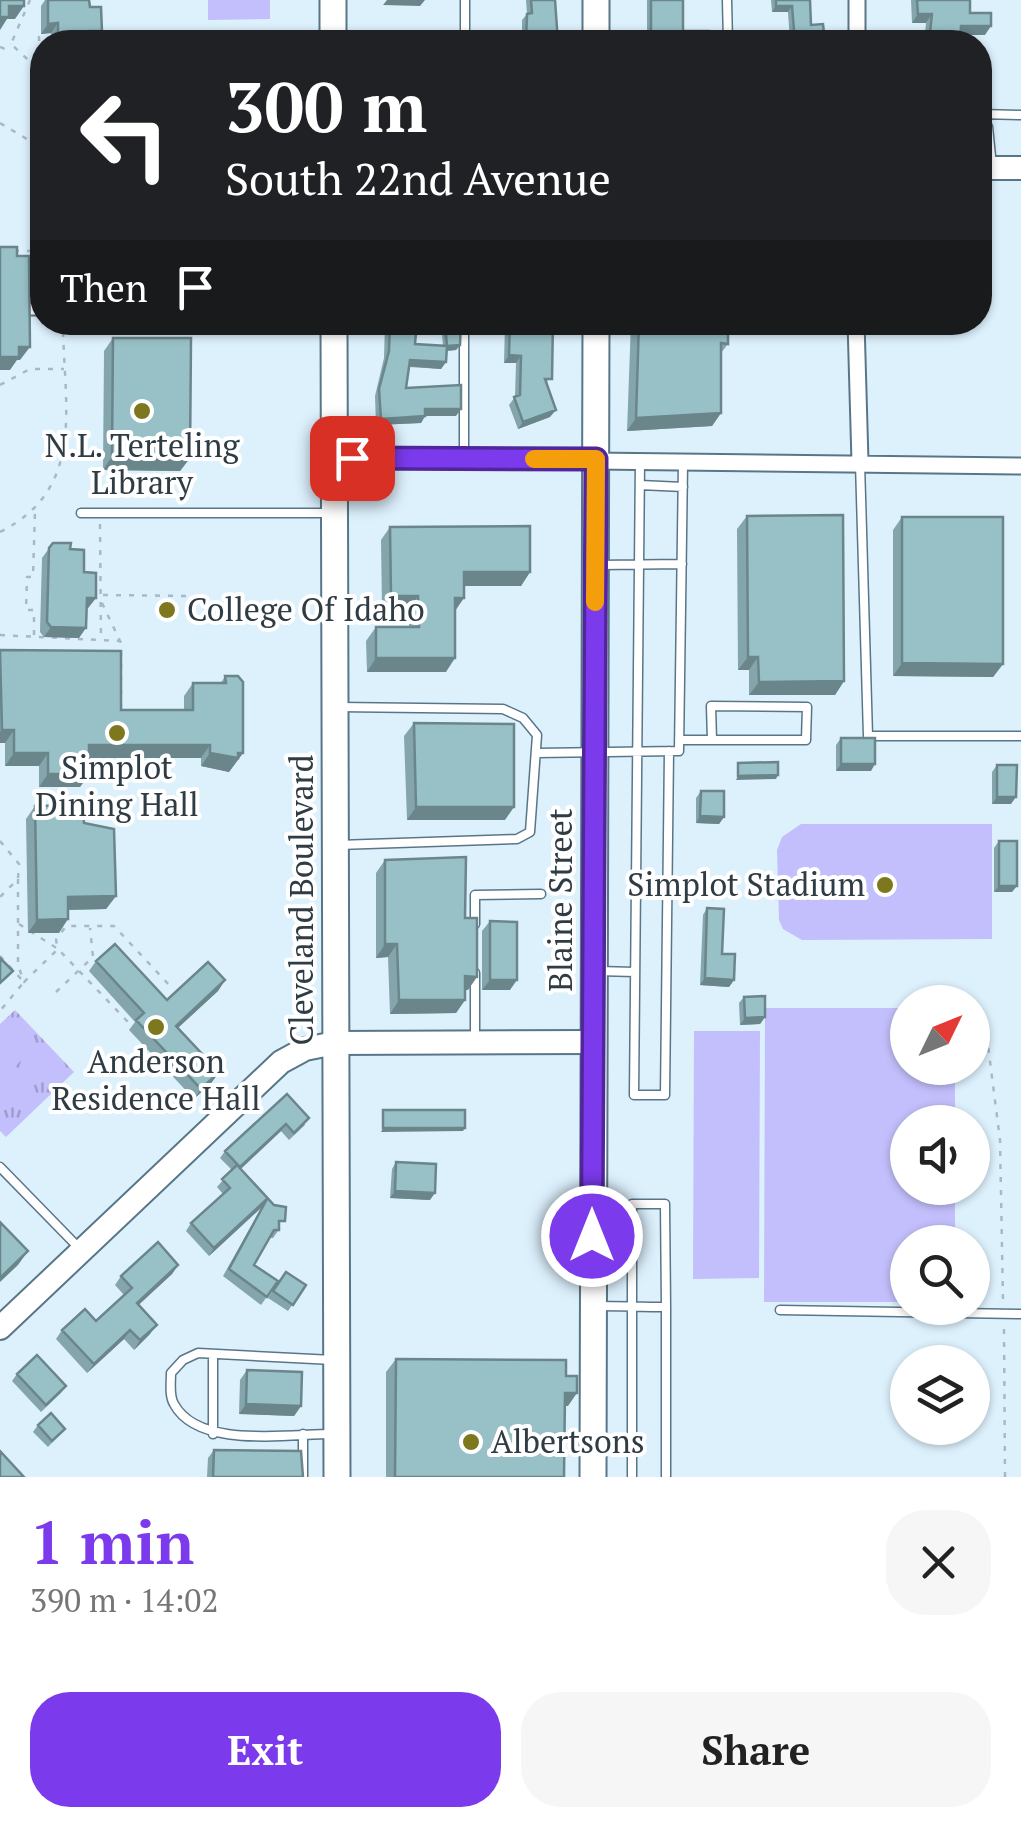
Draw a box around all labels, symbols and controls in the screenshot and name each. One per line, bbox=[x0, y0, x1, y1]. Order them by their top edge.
text: 300 m bbox=[225, 59, 427, 152]
icon: left bbox=[60, 70, 190, 200]
text: South 22nd Avenue bbox=[225, 148, 611, 208]
icon: arrive bbox=[168, 260, 223, 315]
text: Then bbox=[60, 263, 148, 313]
marker: N.L. Terteling Library bbox=[131, 400, 153, 422]
pin bbox=[310, 416, 395, 501]
place label: N.L. Terteling Library bbox=[45, 424, 240, 503]
icon: arrive bbox=[325, 431, 380, 486]
place label: College Of Idaho bbox=[187, 588, 425, 630]
marker: College Of Idaho bbox=[156, 599, 178, 621]
marker: Simplot Dining Hall bbox=[106, 722, 128, 744]
place label: Simplot Dining Hall bbox=[35, 746, 199, 825]
street label: Cleveland Boulevard bbox=[280, 754, 322, 1046]
street label: Blaine Street bbox=[539, 808, 581, 992]
place label: Simplot Stadium bbox=[627, 863, 865, 905]
marker: Simplot Stadium bbox=[874, 874, 896, 896]
north arrow bbox=[890, 985, 990, 1085]
map controls bbox=[890, 985, 990, 1445]
marker: Anderson Residence Hall bbox=[145, 1016, 167, 1038]
place label: Anderson Residence Hall bbox=[51, 1040, 261, 1119]
button: sound bbox=[890, 1105, 990, 1205]
position arrow bbox=[540, 1184, 644, 1288]
button: search bbox=[890, 1225, 990, 1325]
button: layers bbox=[890, 1345, 990, 1445]
place label: Albertsons bbox=[491, 1420, 645, 1462]
marker: Albertsons bbox=[460, 1431, 482, 1453]
text: 1 min bbox=[30, 1502, 194, 1581]
button: close bbox=[886, 1510, 991, 1615]
text: 390 m · 14:02 bbox=[30, 1579, 218, 1621]
button: Exit bbox=[30, 1692, 501, 1807]
button: Share bbox=[521, 1692, 991, 1807]

